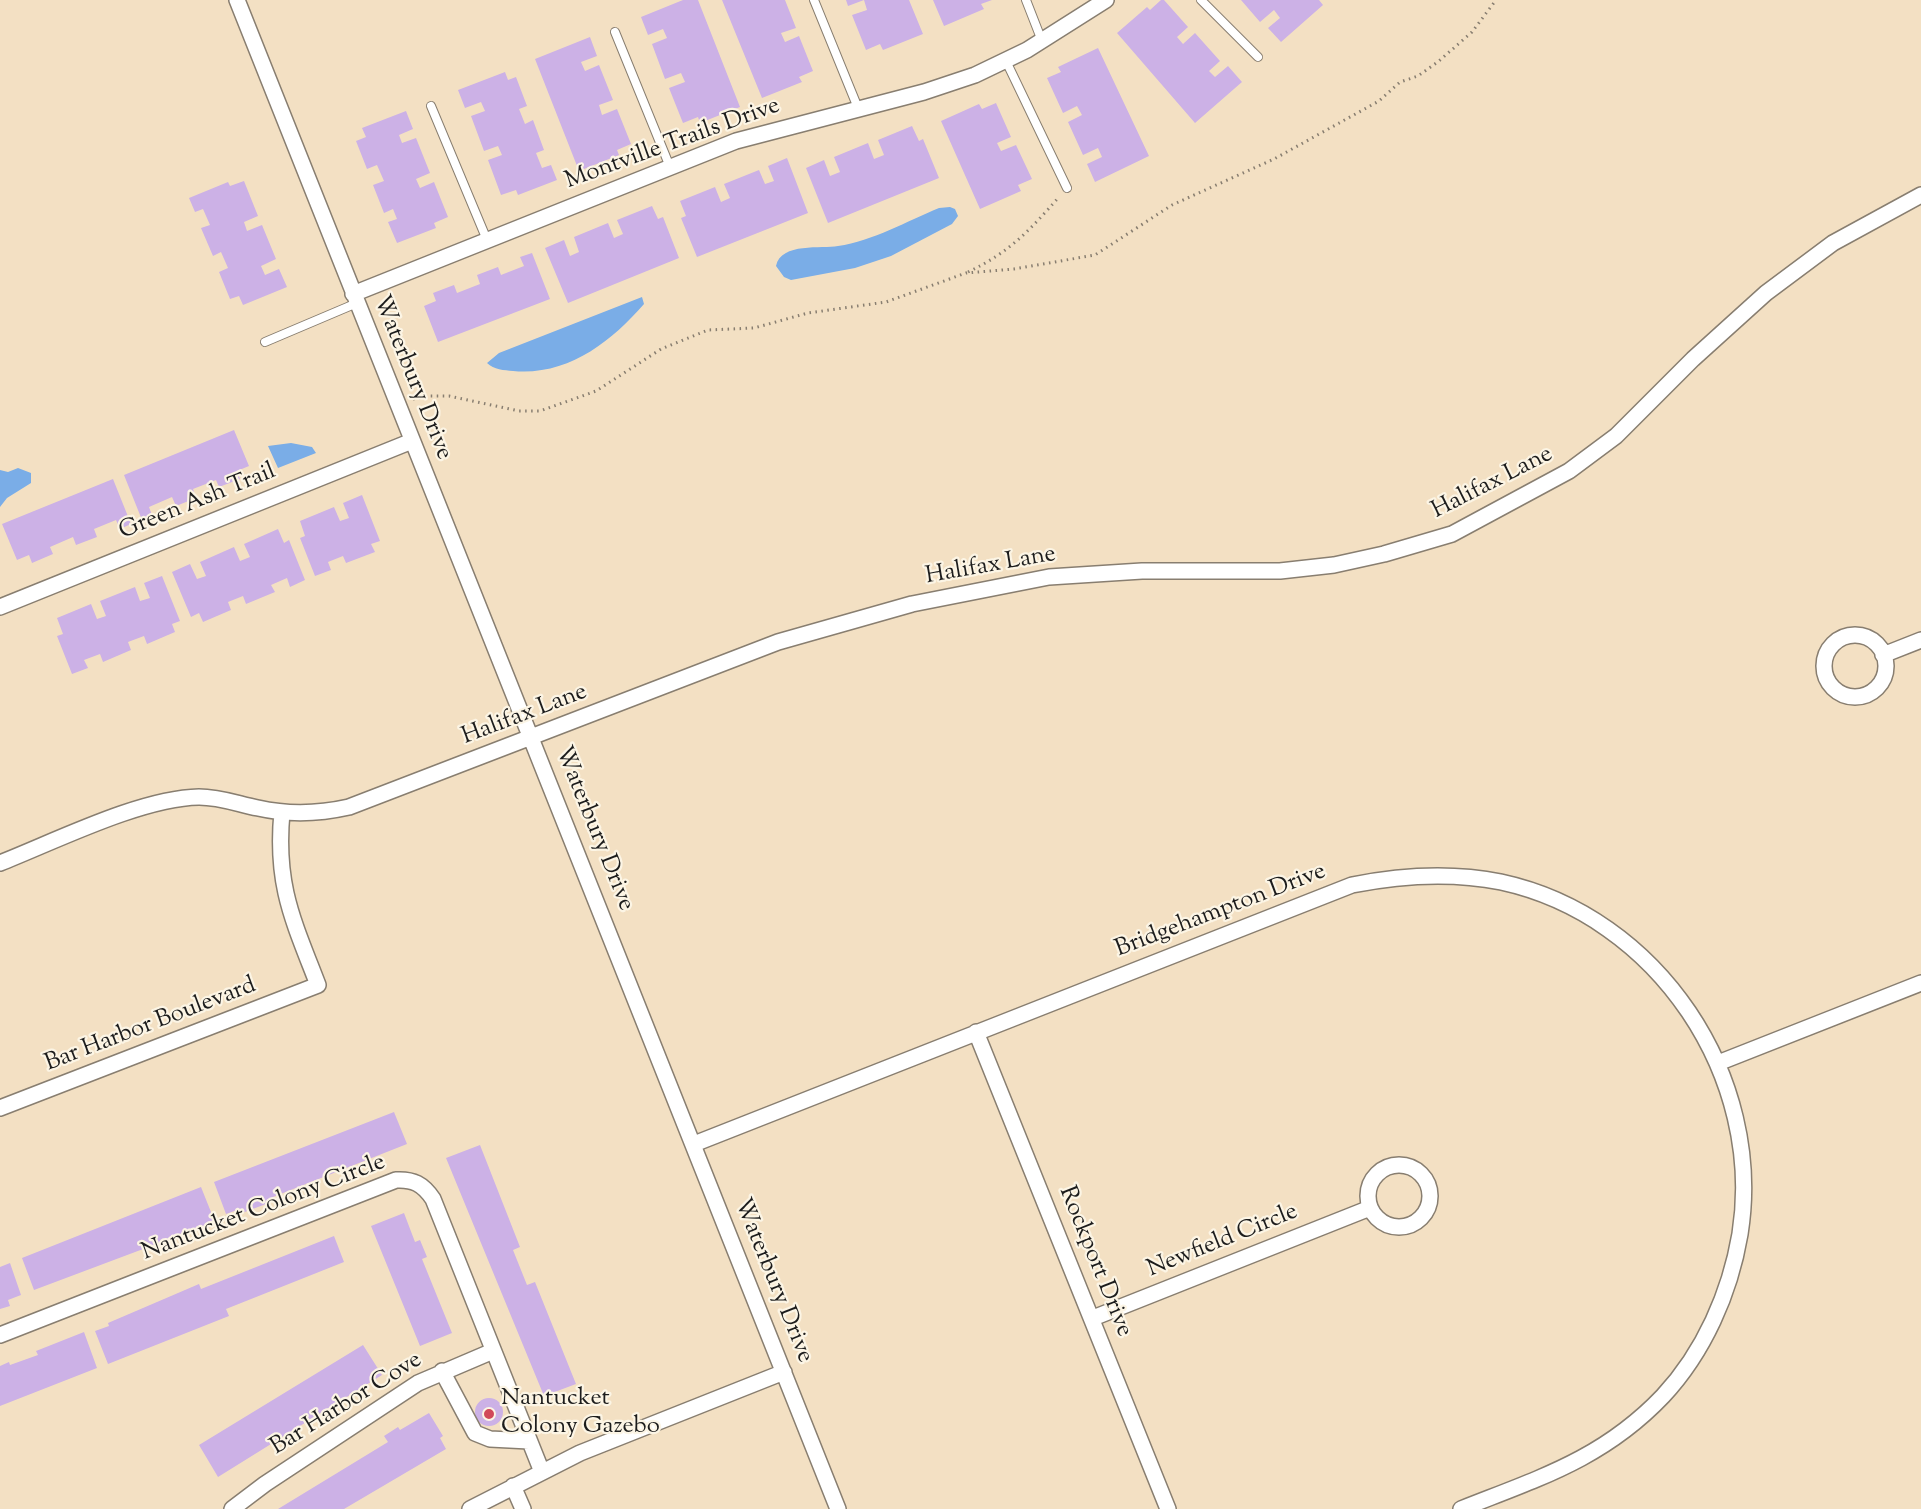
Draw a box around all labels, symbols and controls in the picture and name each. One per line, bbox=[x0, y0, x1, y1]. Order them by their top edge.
street label: Montville Trails Drive bbox=[562, 93, 784, 197]
street label: Waterbury Drive bbox=[365, 291, 457, 465]
street label: Halifax Lane bbox=[1428, 441, 1558, 527]
street label: Green Ash Trail bbox=[115, 458, 281, 548]
street label: Halifax Lane bbox=[924, 541, 1058, 593]
street label: Halifax Lane bbox=[458, 679, 592, 753]
street label: Waterbury Drive bbox=[547, 742, 639, 916]
street label: Bridgehampton Drive bbox=[1112, 859, 1330, 965]
street label: Bar Harbor Boulevard bbox=[41, 972, 261, 1080]
street label: Nantucket Colony Circle bbox=[138, 1149, 390, 1269]
street label: Rockport Drive bbox=[1051, 1183, 1137, 1341]
street label: Waterbury Drive bbox=[726, 1194, 818, 1368]
street label: Newfield Circle bbox=[1143, 1199, 1303, 1285]
street label: Bar Harbor Cove bbox=[266, 1347, 428, 1463]
place label: Nantucket Colony Gazebo bbox=[501, 1386, 660, 1442]
marker: Nantucket Colony Gazebo bbox=[482, 1407, 496, 1421]

